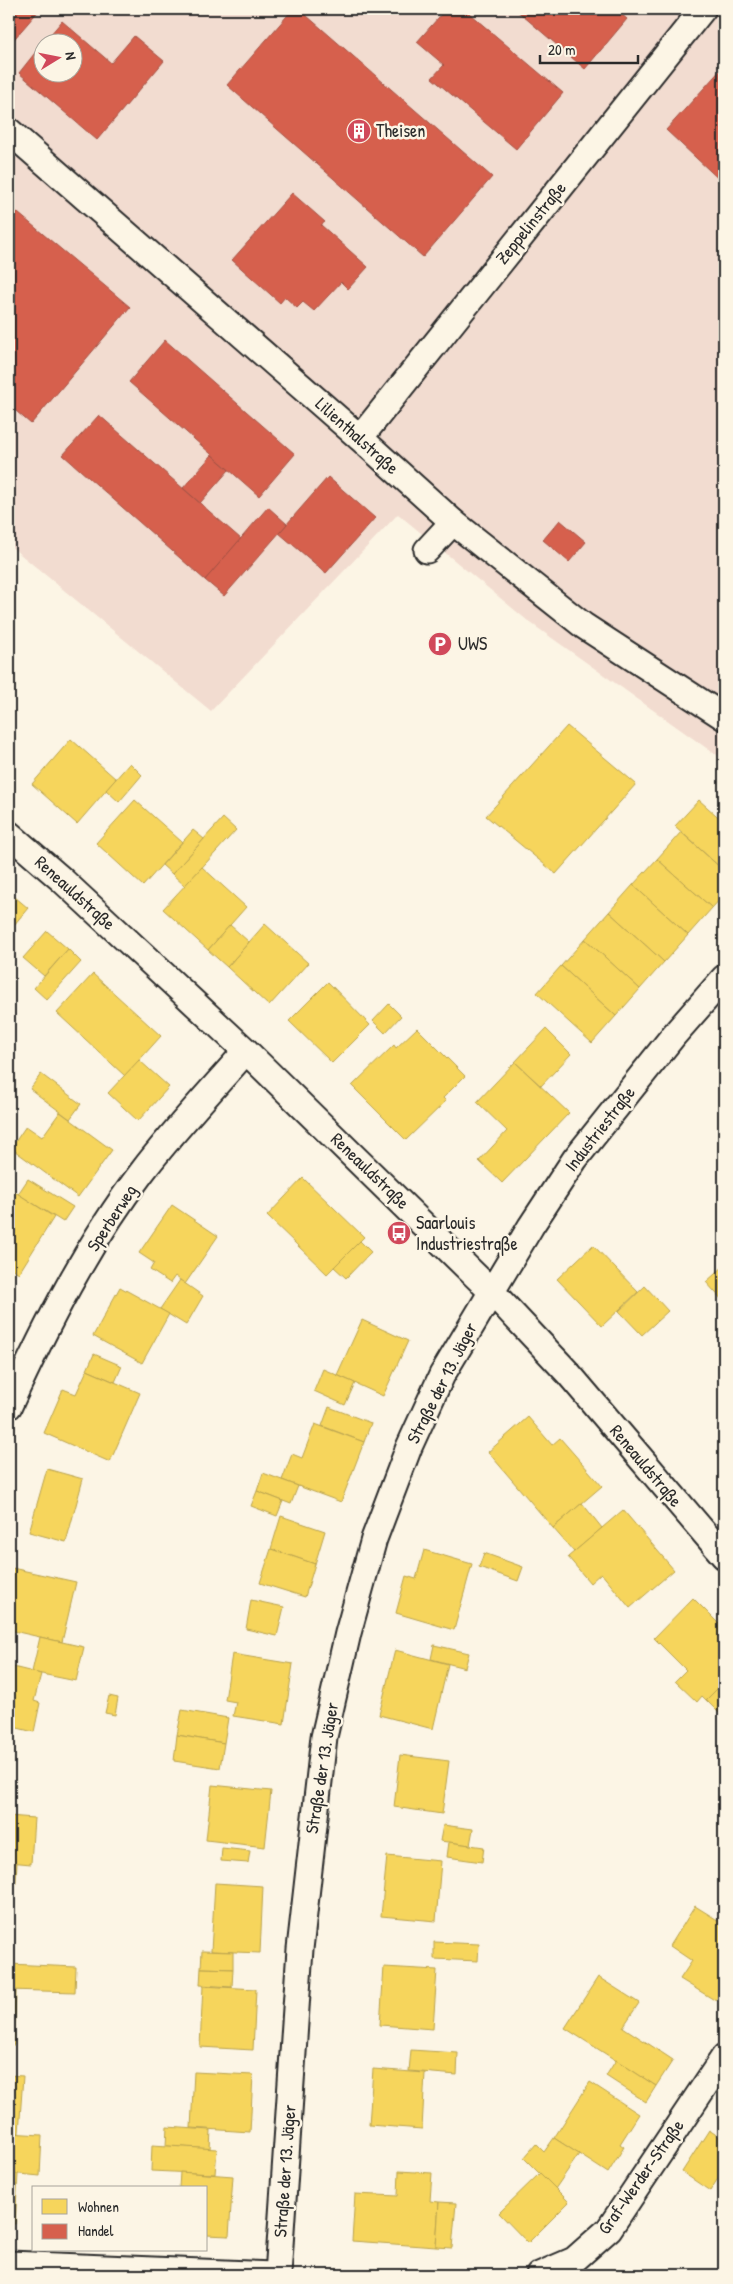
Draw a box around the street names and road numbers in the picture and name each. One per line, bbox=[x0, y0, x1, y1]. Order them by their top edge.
street label: Zeppelinstraße bbox=[490, 176, 572, 269]
street label: Lilienthalstraße bbox=[310, 391, 404, 480]
street label: Reneauldstraße bbox=[30, 850, 121, 936]
street label: Industriestraße bbox=[558, 1081, 641, 1176]
street label: Reneauldstraße bbox=[326, 1127, 415, 1215]
street label: Sperberweg bbox=[81, 1179, 143, 1256]
street label: Straße der 13. Jäger bbox=[400, 1318, 483, 1448]
street label: Reneauldstraße bbox=[605, 1419, 688, 1512]
street label: Straße der 13. Jäger bbox=[299, 1700, 344, 1836]
street label: Straße der 13. Jäger bbox=[267, 2104, 302, 2238]
street label: Graf-Werder-Straße bbox=[592, 2114, 690, 2239]

